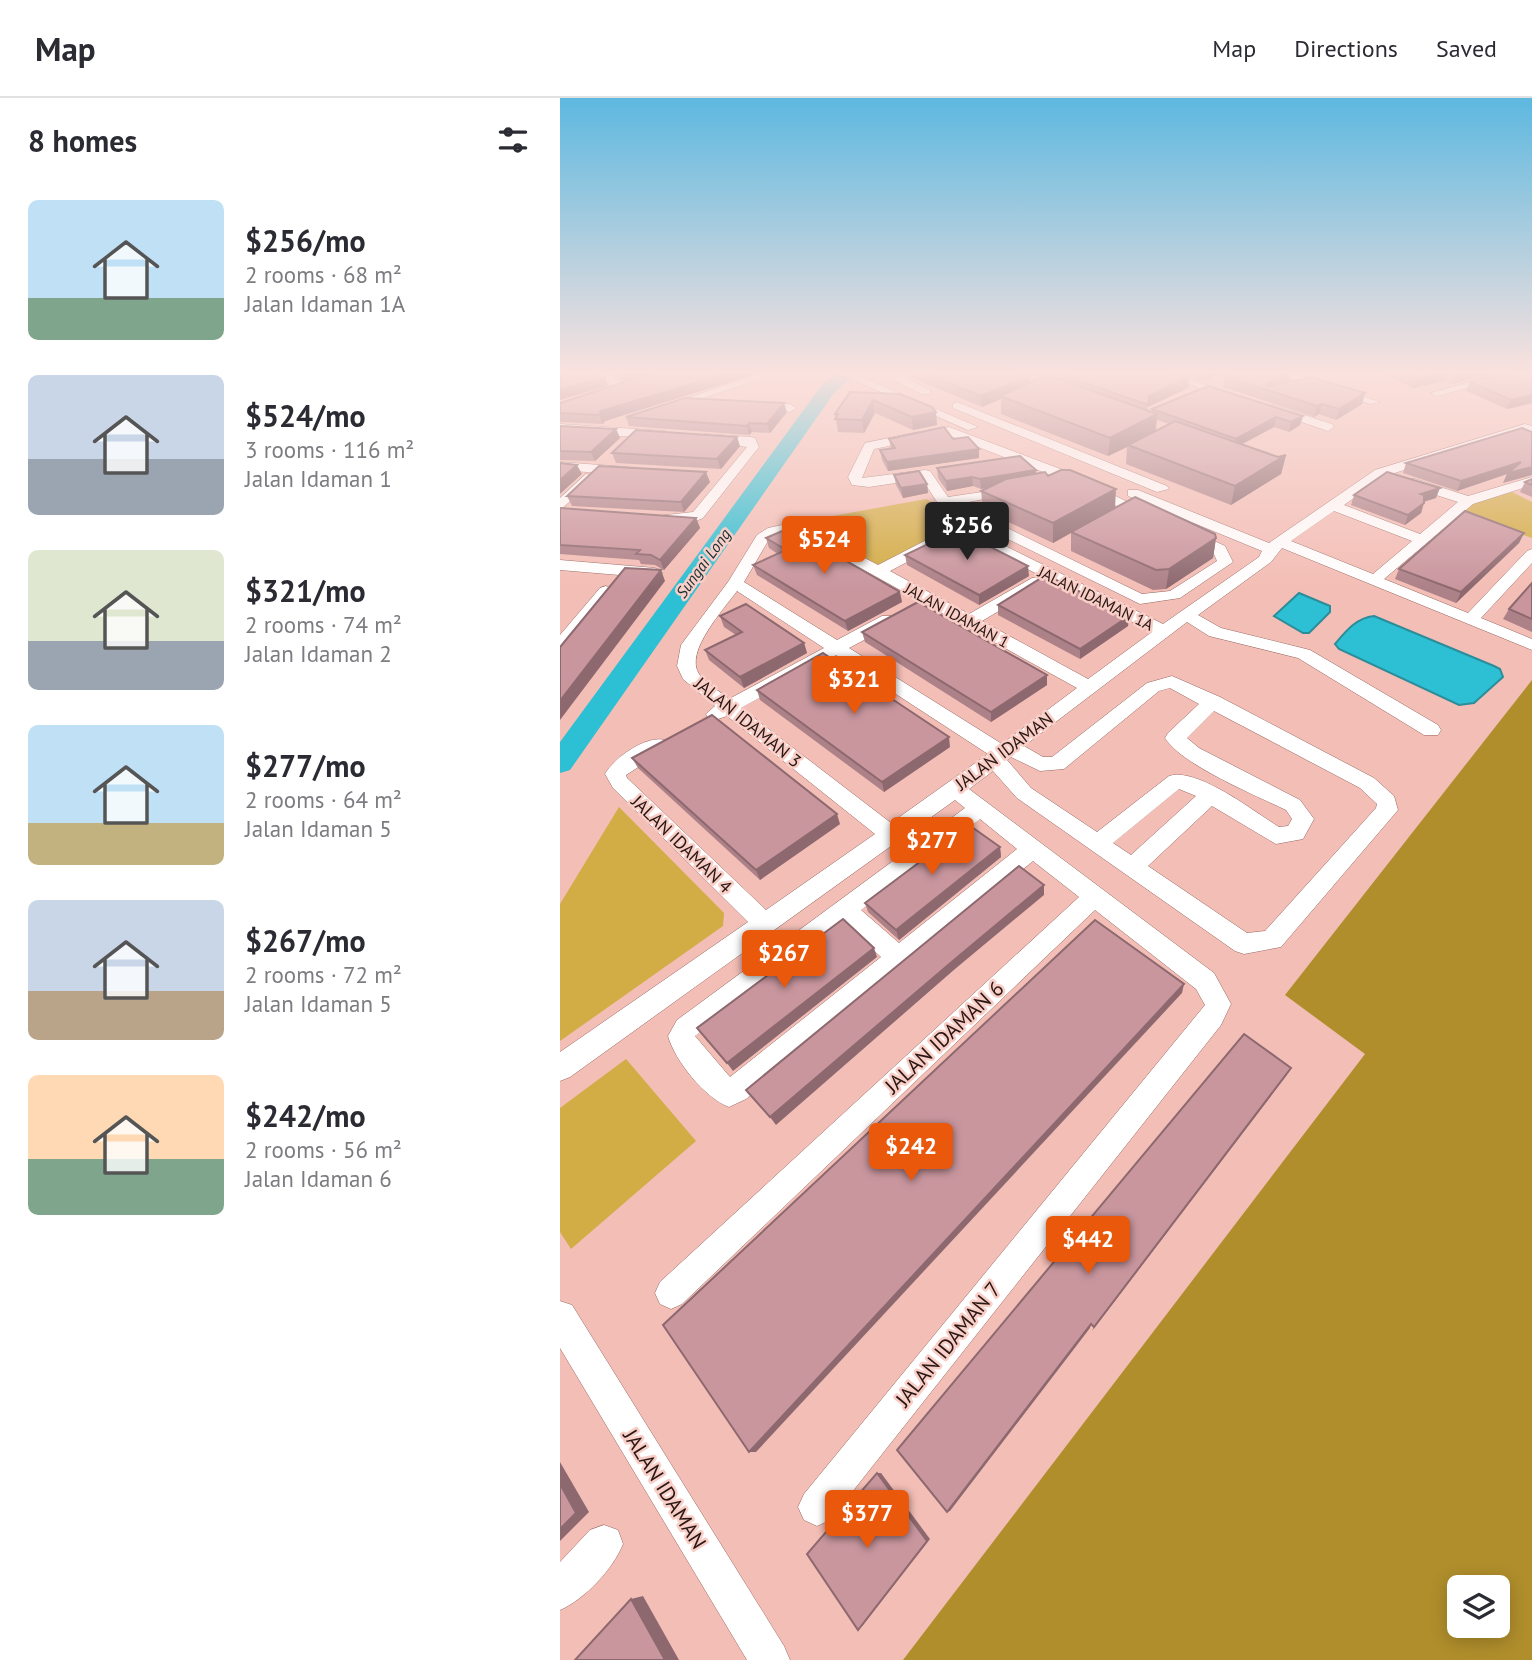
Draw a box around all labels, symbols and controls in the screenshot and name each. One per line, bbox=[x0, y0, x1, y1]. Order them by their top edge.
text: Map bbox=[35, 27, 96, 70]
text: Map bbox=[1212, 33, 1256, 64]
text: Directions bbox=[1294, 33, 1398, 64]
text: Saved bbox=[1436, 33, 1497, 64]
text: 8 homes bbox=[28, 121, 137, 160]
icon: filters bbox=[494, 121, 532, 159]
text: $256/mo bbox=[245, 221, 366, 260]
icon: home bbox=[84, 228, 168, 312]
text: 2 rooms · 68 m² bbox=[245, 260, 402, 289]
text: Jalan Idaman 1A bbox=[245, 289, 405, 318]
text: $524/mo bbox=[245, 396, 366, 435]
icon: home bbox=[84, 403, 168, 487]
text: 3 rooms · 116 m² bbox=[245, 435, 414, 464]
text: Jalan Idaman 1 bbox=[245, 464, 392, 493]
pin: $256 bbox=[926, 503, 1008, 562]
text: $256 bbox=[941, 510, 993, 539]
pin: $524 bbox=[783, 517, 865, 576]
text: $524 bbox=[798, 524, 850, 553]
water label: Sungai Long bbox=[671, 525, 735, 601]
street label: JALAN IDAMAN 1A bbox=[1034, 561, 1158, 635]
text: $321/mo bbox=[245, 571, 366, 610]
street label: JALAN IDAMAN 1 bbox=[900, 577, 1013, 652]
icon: home bbox=[84, 578, 168, 662]
text: 2 rooms · 74 m² bbox=[245, 610, 402, 639]
text: Jalan Idaman 2 bbox=[245, 639, 392, 668]
pin: $321 bbox=[813, 656, 895, 716]
text: $321 bbox=[828, 664, 880, 693]
street label: JALAN IDAMAN 3 bbox=[689, 671, 806, 772]
street label: JALAN IDAMAN bbox=[950, 707, 1057, 796]
text: $277/mo bbox=[245, 746, 366, 785]
icon: home bbox=[84, 753, 168, 837]
text: 2 rooms · 64 m² bbox=[245, 785, 402, 814]
street label: JALAN IDAMAN 4 bbox=[626, 789, 737, 898]
text: Jalan Idaman 5 bbox=[245, 814, 392, 843]
pin: $277 bbox=[891, 818, 973, 877]
text: $277 bbox=[906, 825, 958, 854]
text: $267/mo bbox=[245, 921, 366, 960]
icon: home bbox=[84, 928, 168, 1012]
pin: $267 bbox=[743, 930, 825, 990]
text: $267 bbox=[758, 938, 810, 967]
text: 2 rooms · 72 m² bbox=[245, 960, 402, 989]
street label: JALAN IDAMAN 6 bbox=[878, 975, 1009, 1100]
text: Jalan Idaman 5 bbox=[245, 989, 392, 1018]
text: $242/mo bbox=[245, 1096, 366, 1135]
icon: home bbox=[84, 1103, 168, 1187]
pin: $242 bbox=[870, 1124, 952, 1183]
text: $242 bbox=[885, 1131, 937, 1160]
text: 2 rooms · 56 m² bbox=[245, 1135, 402, 1164]
text: Jalan Idaman 6 bbox=[245, 1164, 392, 1193]
pin: $442 bbox=[1047, 1216, 1129, 1276]
text: $442 bbox=[1062, 1224, 1114, 1253]
street label: JALAN IDAMAN 7 bbox=[889, 1276, 1007, 1413]
street label: JALAN IDAMAN bbox=[617, 1423, 712, 1554]
pin: $377 bbox=[826, 1490, 908, 1550]
text: $377 bbox=[841, 1498, 893, 1527]
map controls bbox=[1447, 1575, 1510, 1638]
button: layers bbox=[1447, 1575, 1510, 1638]

